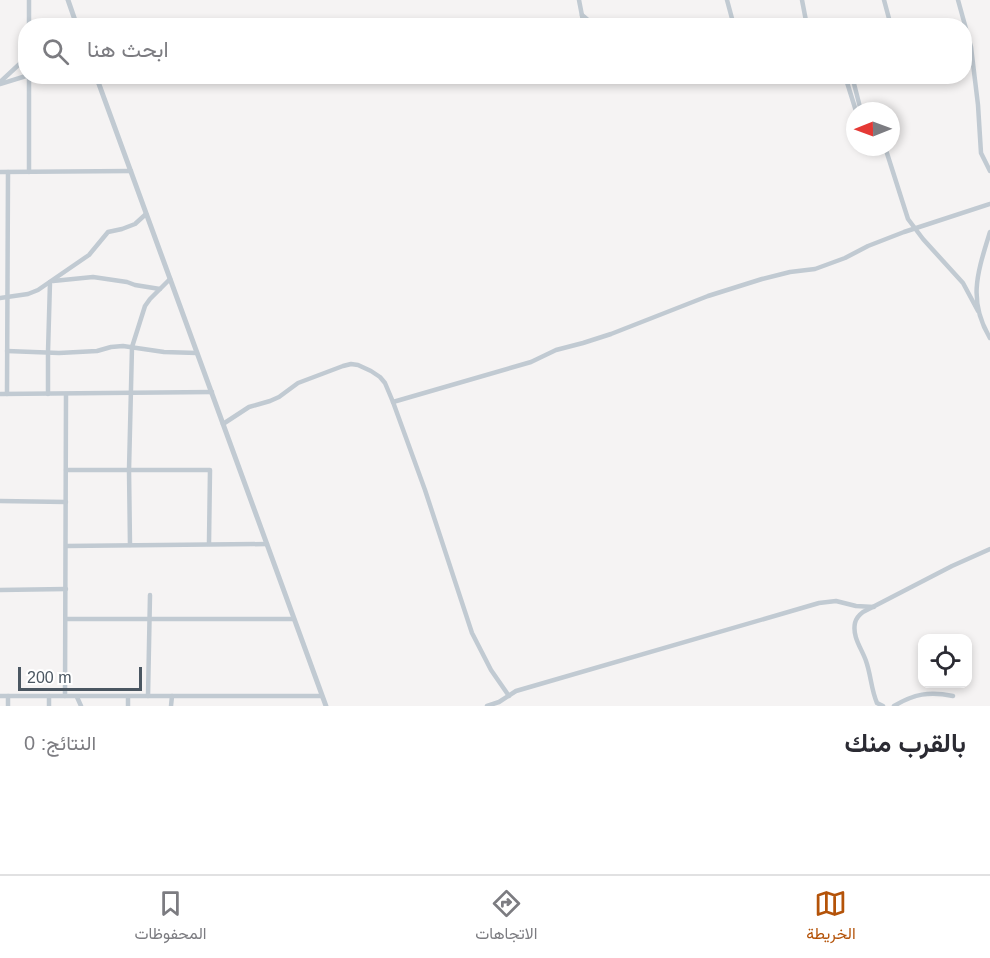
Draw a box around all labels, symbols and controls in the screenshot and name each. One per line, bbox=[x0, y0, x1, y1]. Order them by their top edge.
search box bbox=[18, 18, 972, 84]
icon: search bbox=[39, 35, 72, 68]
text: ابحث هنا bbox=[87, 37, 169, 62]
north arrow bbox=[846, 102, 900, 156]
map controls bbox=[918, 634, 972, 688]
button: locate bbox=[918, 634, 972, 688]
scale bar bbox=[18, 664, 142, 692]
text: 200 m bbox=[27, 669, 71, 686]
text: بالقرب منك bbox=[845, 728, 966, 758]
text: النتائج: 0 bbox=[24, 732, 96, 754]
tab: المحفوظات bbox=[134, 887, 207, 948]
tab: الاتجاهات bbox=[475, 887, 537, 948]
tab: الخريطة bbox=[806, 887, 856, 948]

